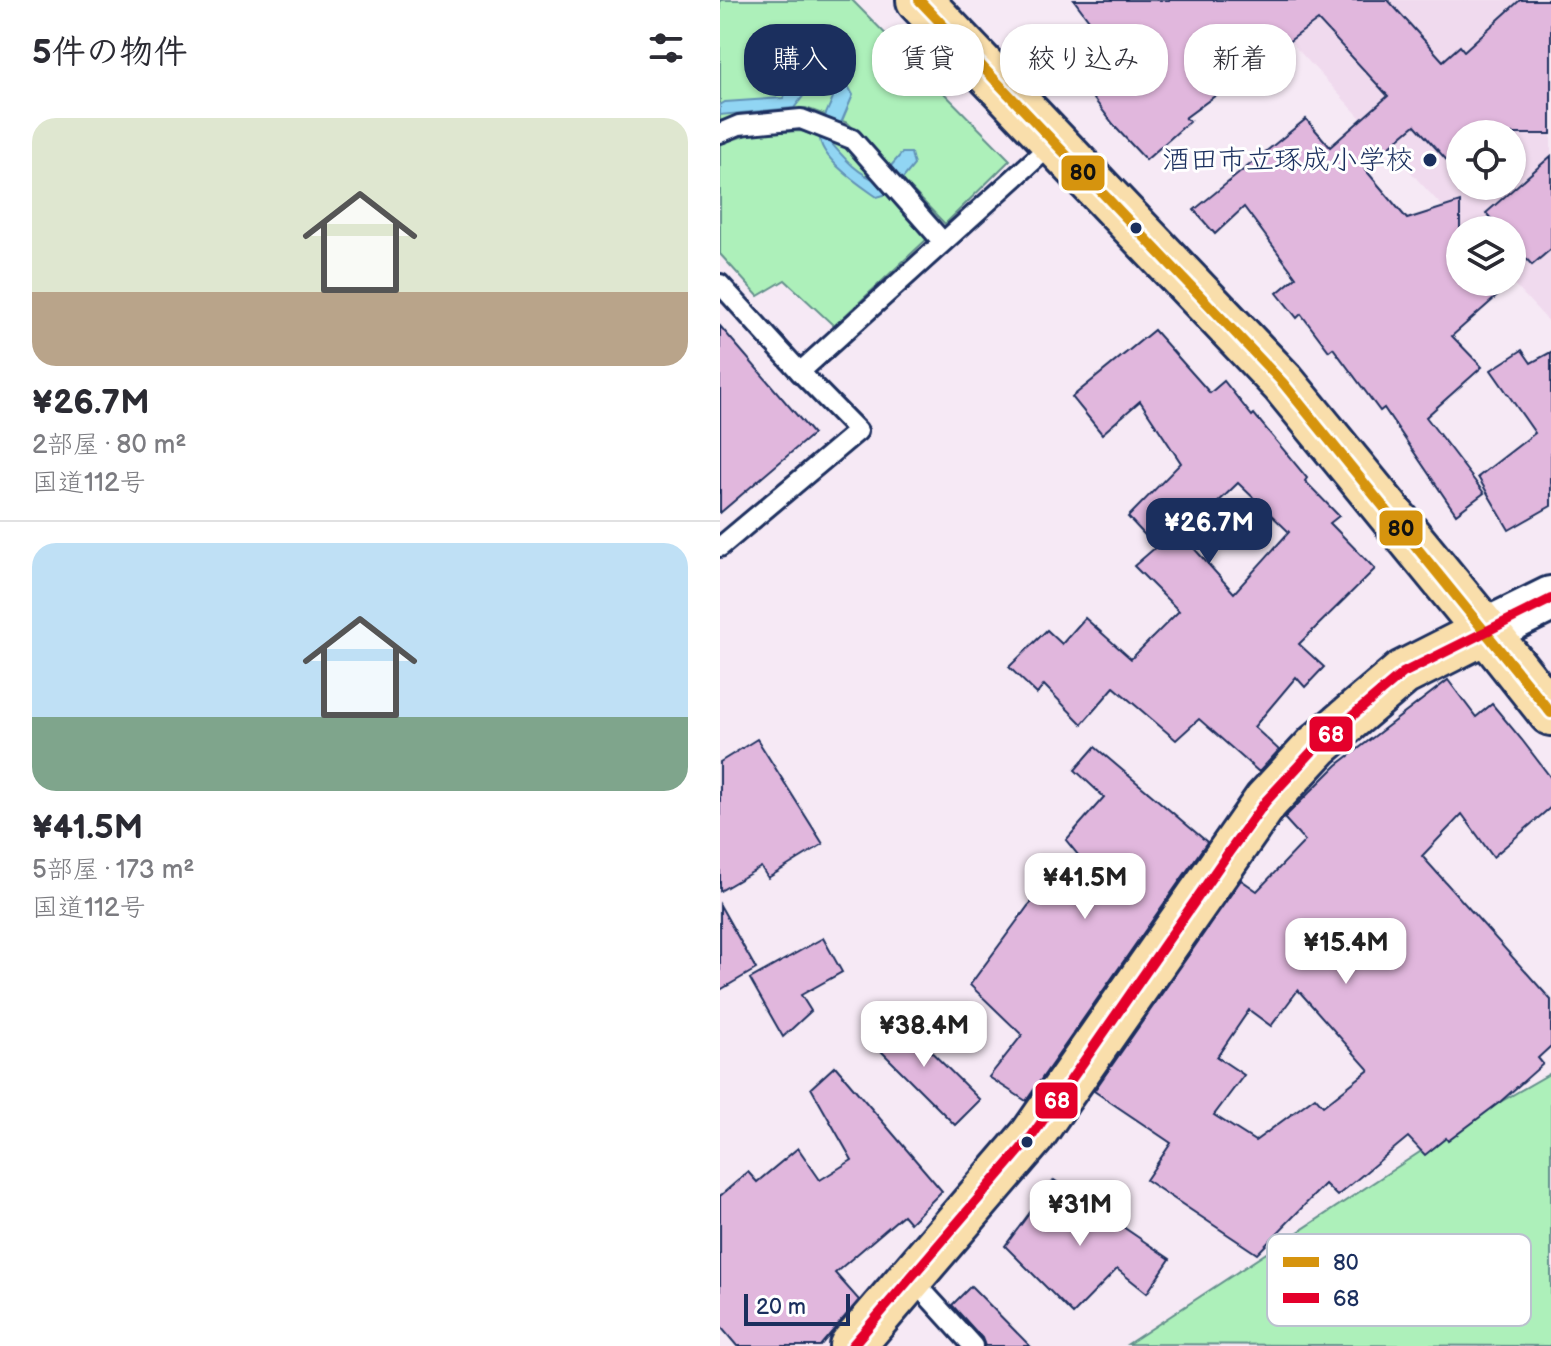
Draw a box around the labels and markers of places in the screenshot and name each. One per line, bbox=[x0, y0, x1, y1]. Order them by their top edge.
place label: 酒田市立琢成小学校 bbox=[1162, 144, 1414, 177]
marker: 酒田市立琢成小学校 bbox=[1421, 151, 1439, 169]
unlabelled marker bbox=[1128, 220, 1144, 236]
pin: ¥26.7M bbox=[1144, 498, 1274, 566]
pin: ¥41.5M bbox=[1020, 853, 1150, 921]
pin: ¥15.4M bbox=[1281, 918, 1411, 986]
pin: ¥38.4M bbox=[859, 1001, 989, 1069]
unlabelled marker bbox=[1019, 1134, 1035, 1150]
pin: ¥31M bbox=[1033, 1180, 1127, 1248]

